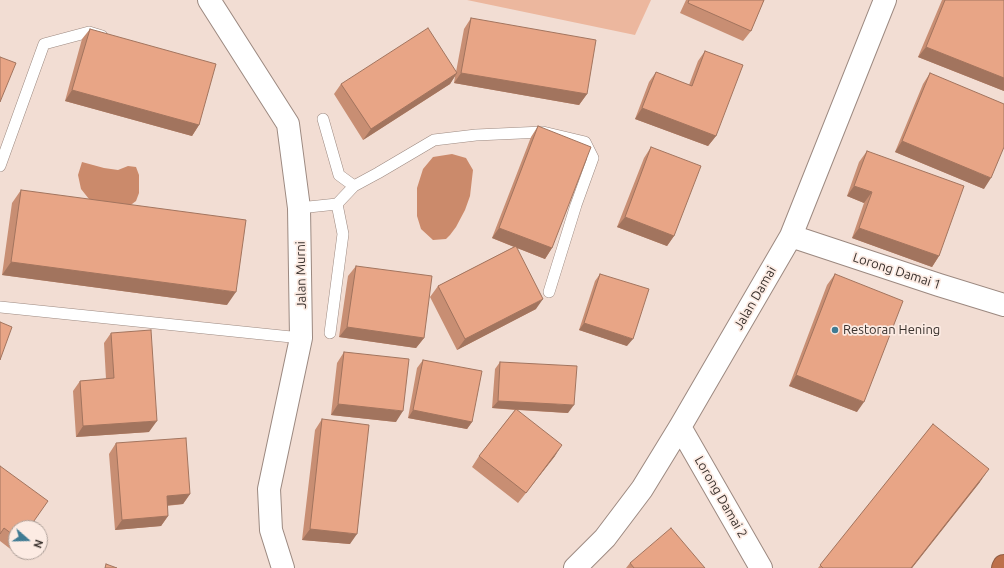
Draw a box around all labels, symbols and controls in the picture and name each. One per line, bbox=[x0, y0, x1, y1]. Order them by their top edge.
street label: Jalan Murni bbox=[293, 241, 309, 309]
street label: Lorong Damai 1 bbox=[851, 249, 943, 293]
street label: Jalan Damai bbox=[731, 264, 779, 332]
place label: Restoran Hening bbox=[843, 322, 940, 338]
marker: Restoran Hening bbox=[830, 325, 840, 335]
street label: Lorong Damai 2 bbox=[691, 453, 751, 541]
north arrow bbox=[8, 520, 48, 560]
text: N bbox=[31, 538, 45, 550]

